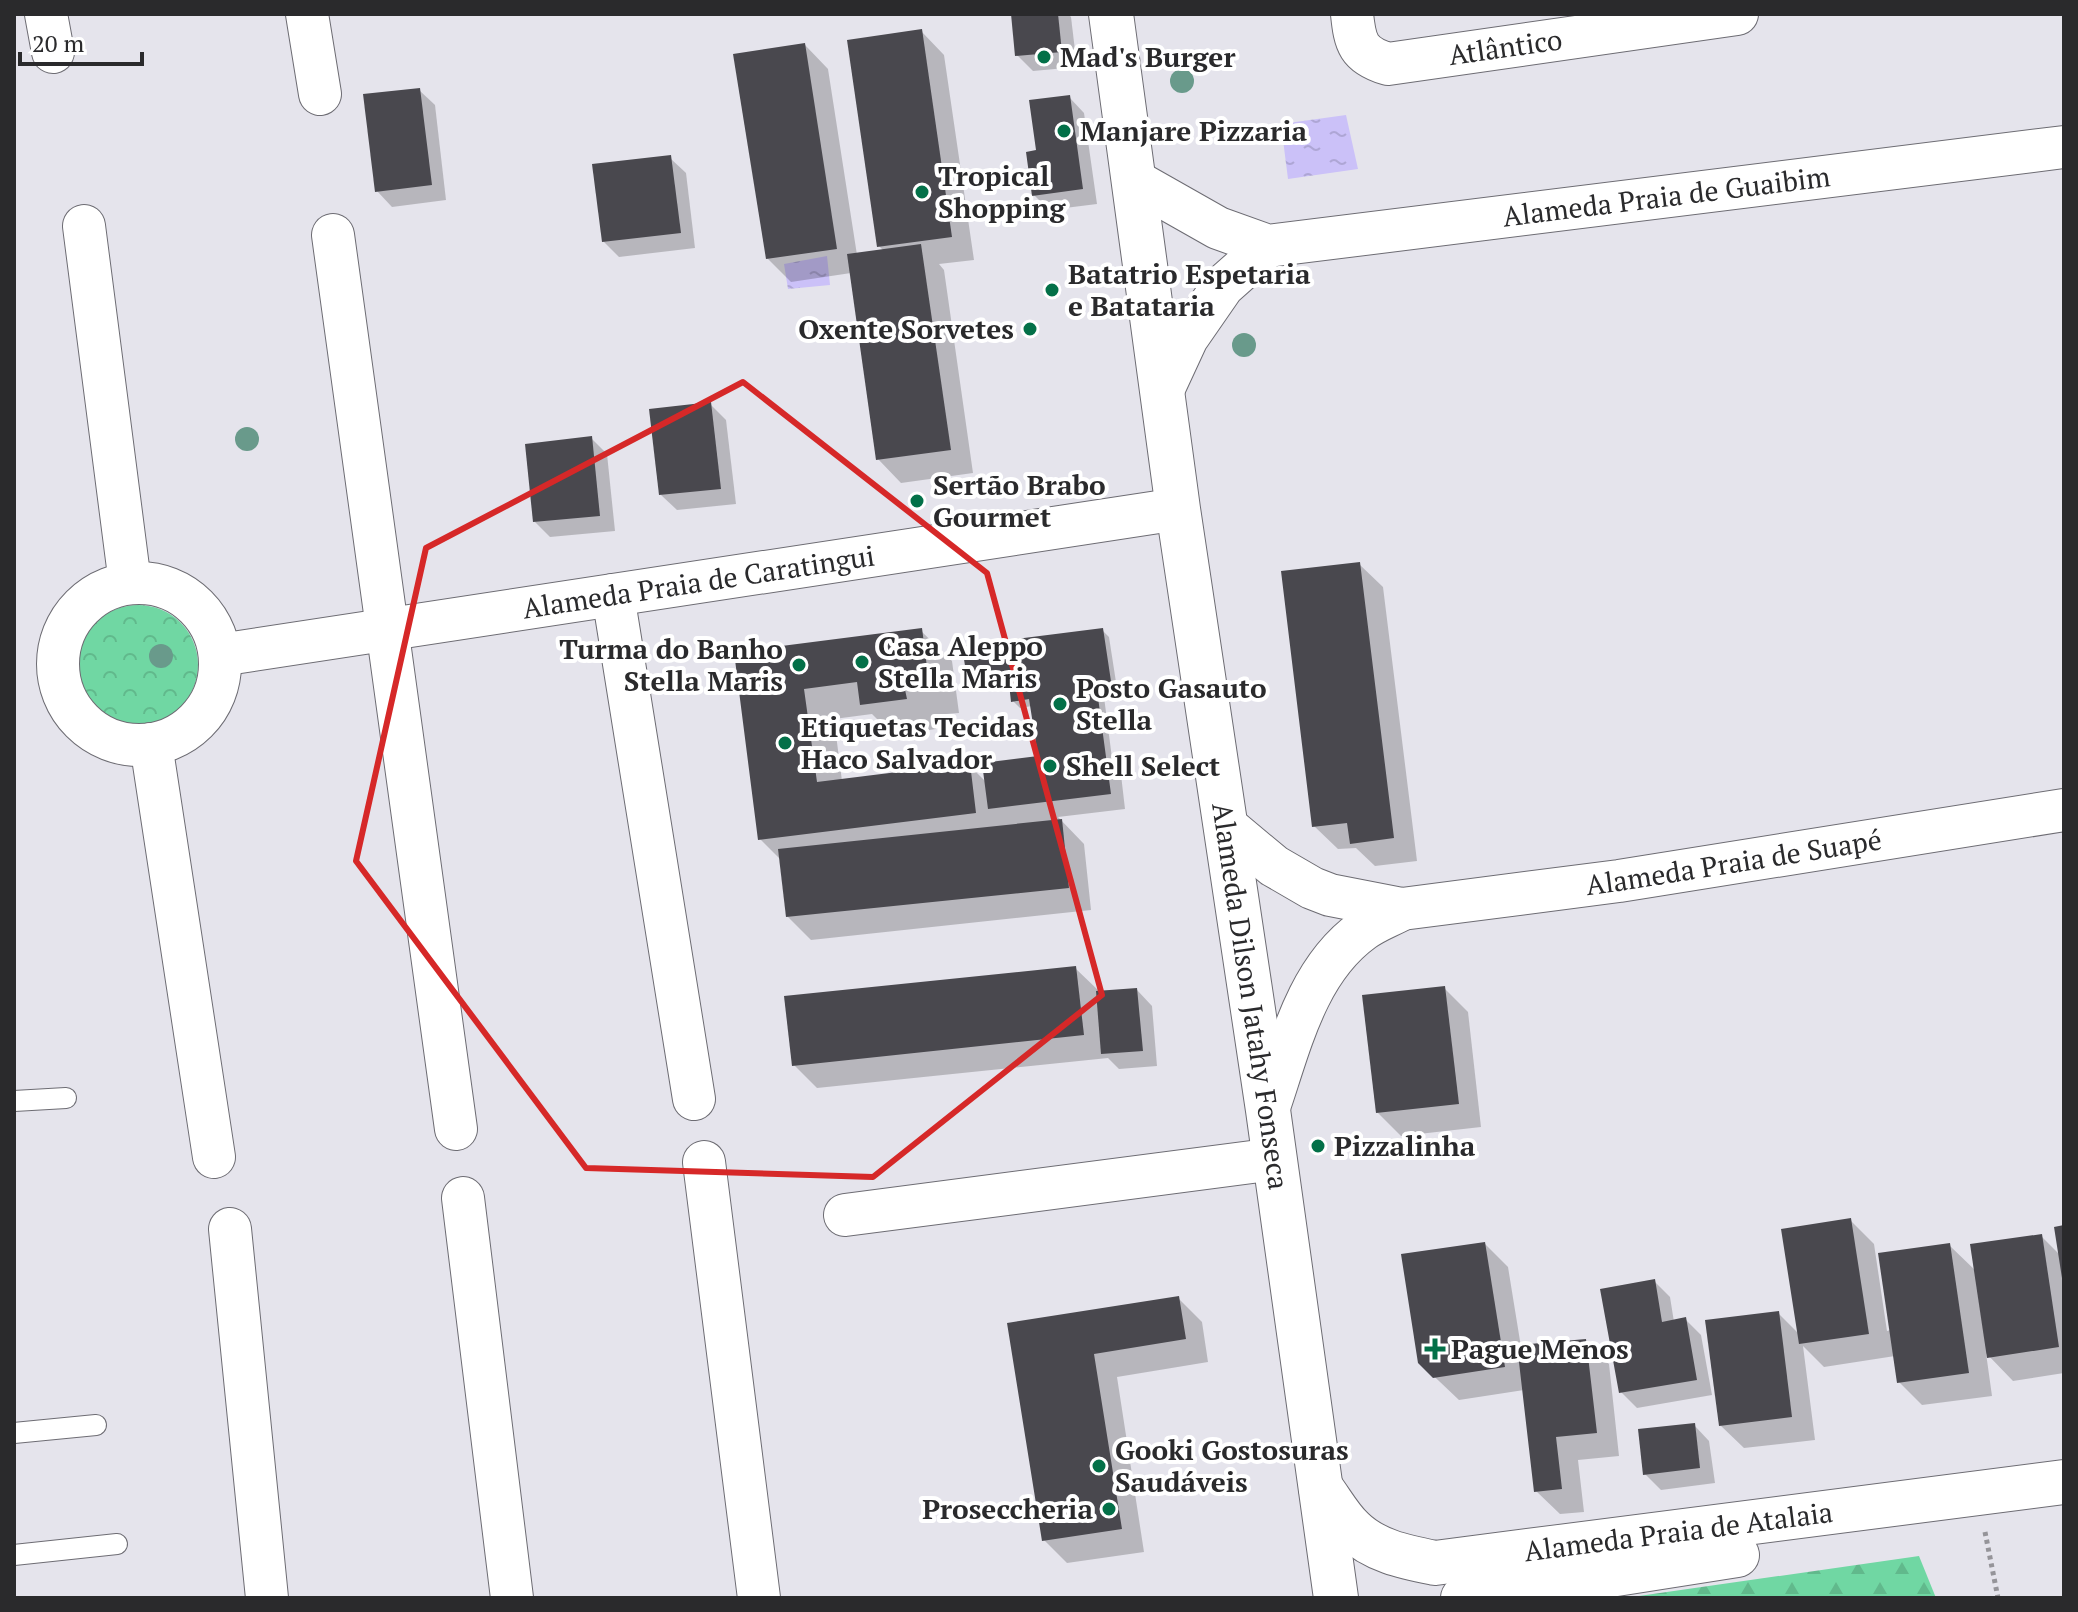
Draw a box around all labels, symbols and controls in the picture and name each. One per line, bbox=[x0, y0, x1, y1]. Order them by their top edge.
scale bar bbox=[20, 16, 142, 66]
street label: Atlântico bbox=[1446, 20, 1564, 73]
text: 20 m bbox=[32, 27, 84, 59]
place label: Mad's Burger bbox=[1060, 38, 1235, 75]
marker: Mad's Burger bbox=[1035, 48, 1053, 66]
place label: Manjare Pizzaria bbox=[1080, 112, 1307, 149]
marker: Manjare Pizzaria bbox=[1055, 122, 1073, 140]
place label: Tropical Shopping bbox=[938, 157, 1067, 226]
street label: Alameda Praia de Guaibim bbox=[1500, 157, 1832, 235]
marker: Tropical Shopping bbox=[913, 183, 931, 201]
place label: Batatrio Espetaria e Batataria bbox=[1068, 255, 1311, 324]
marker: Batatrio Espetaria e Batataria bbox=[1043, 281, 1061, 299]
place label: Oxente Sorvetes bbox=[798, 310, 1014, 347]
marker: Oxente Sorvetes bbox=[1021, 320, 1039, 338]
place label: Sertão Brabo Gourmet bbox=[933, 466, 1106, 535]
marker: Sertão Brabo Gourmet bbox=[908, 492, 926, 510]
street label: Alameda Praia de Caratingui bbox=[520, 537, 877, 627]
place label: Casa Aleppo Stella Maris bbox=[878, 627, 1043, 696]
place label: Turma do Banho Stella Maris bbox=[559, 630, 783, 699]
marker: Casa Aleppo Stella Maris bbox=[853, 653, 871, 671]
marker: Turma do Banho Stella Maris bbox=[790, 656, 808, 674]
place label: Posto Gasauto Stella bbox=[1076, 669, 1267, 738]
marker: Posto Gasauto Stella bbox=[1051, 695, 1069, 713]
place label: Etiquetas Tecidas Haco Salvador bbox=[801, 708, 1034, 777]
marker: Etiquetas Tecidas Haco Salvador bbox=[776, 734, 794, 752]
place label: Shell Select bbox=[1066, 747, 1220, 784]
marker: Shell Select bbox=[1041, 757, 1059, 775]
street label: Alameda Dilson Jatahy Fonseca bbox=[1204, 800, 1298, 1192]
street label: Alameda Praia de Suapé bbox=[1583, 820, 1884, 903]
place label: Pizzalinha bbox=[1334, 1127, 1476, 1164]
marker: Pizzalinha bbox=[1309, 1137, 1327, 1155]
place label: Pague Menos bbox=[1451, 1330, 1629, 1367]
marker: Pague Menos bbox=[1426, 1340, 1444, 1358]
place label: Gooki Gostosuras Saudáveis bbox=[1115, 1431, 1349, 1500]
marker: Gooki Gostosuras Saudáveis bbox=[1090, 1457, 1108, 1475]
place label: Proseccheria bbox=[922, 1490, 1093, 1527]
street label: Alameda Praia de Atalaia bbox=[1522, 1493, 1835, 1569]
marker: Proseccheria bbox=[1100, 1500, 1118, 1518]

